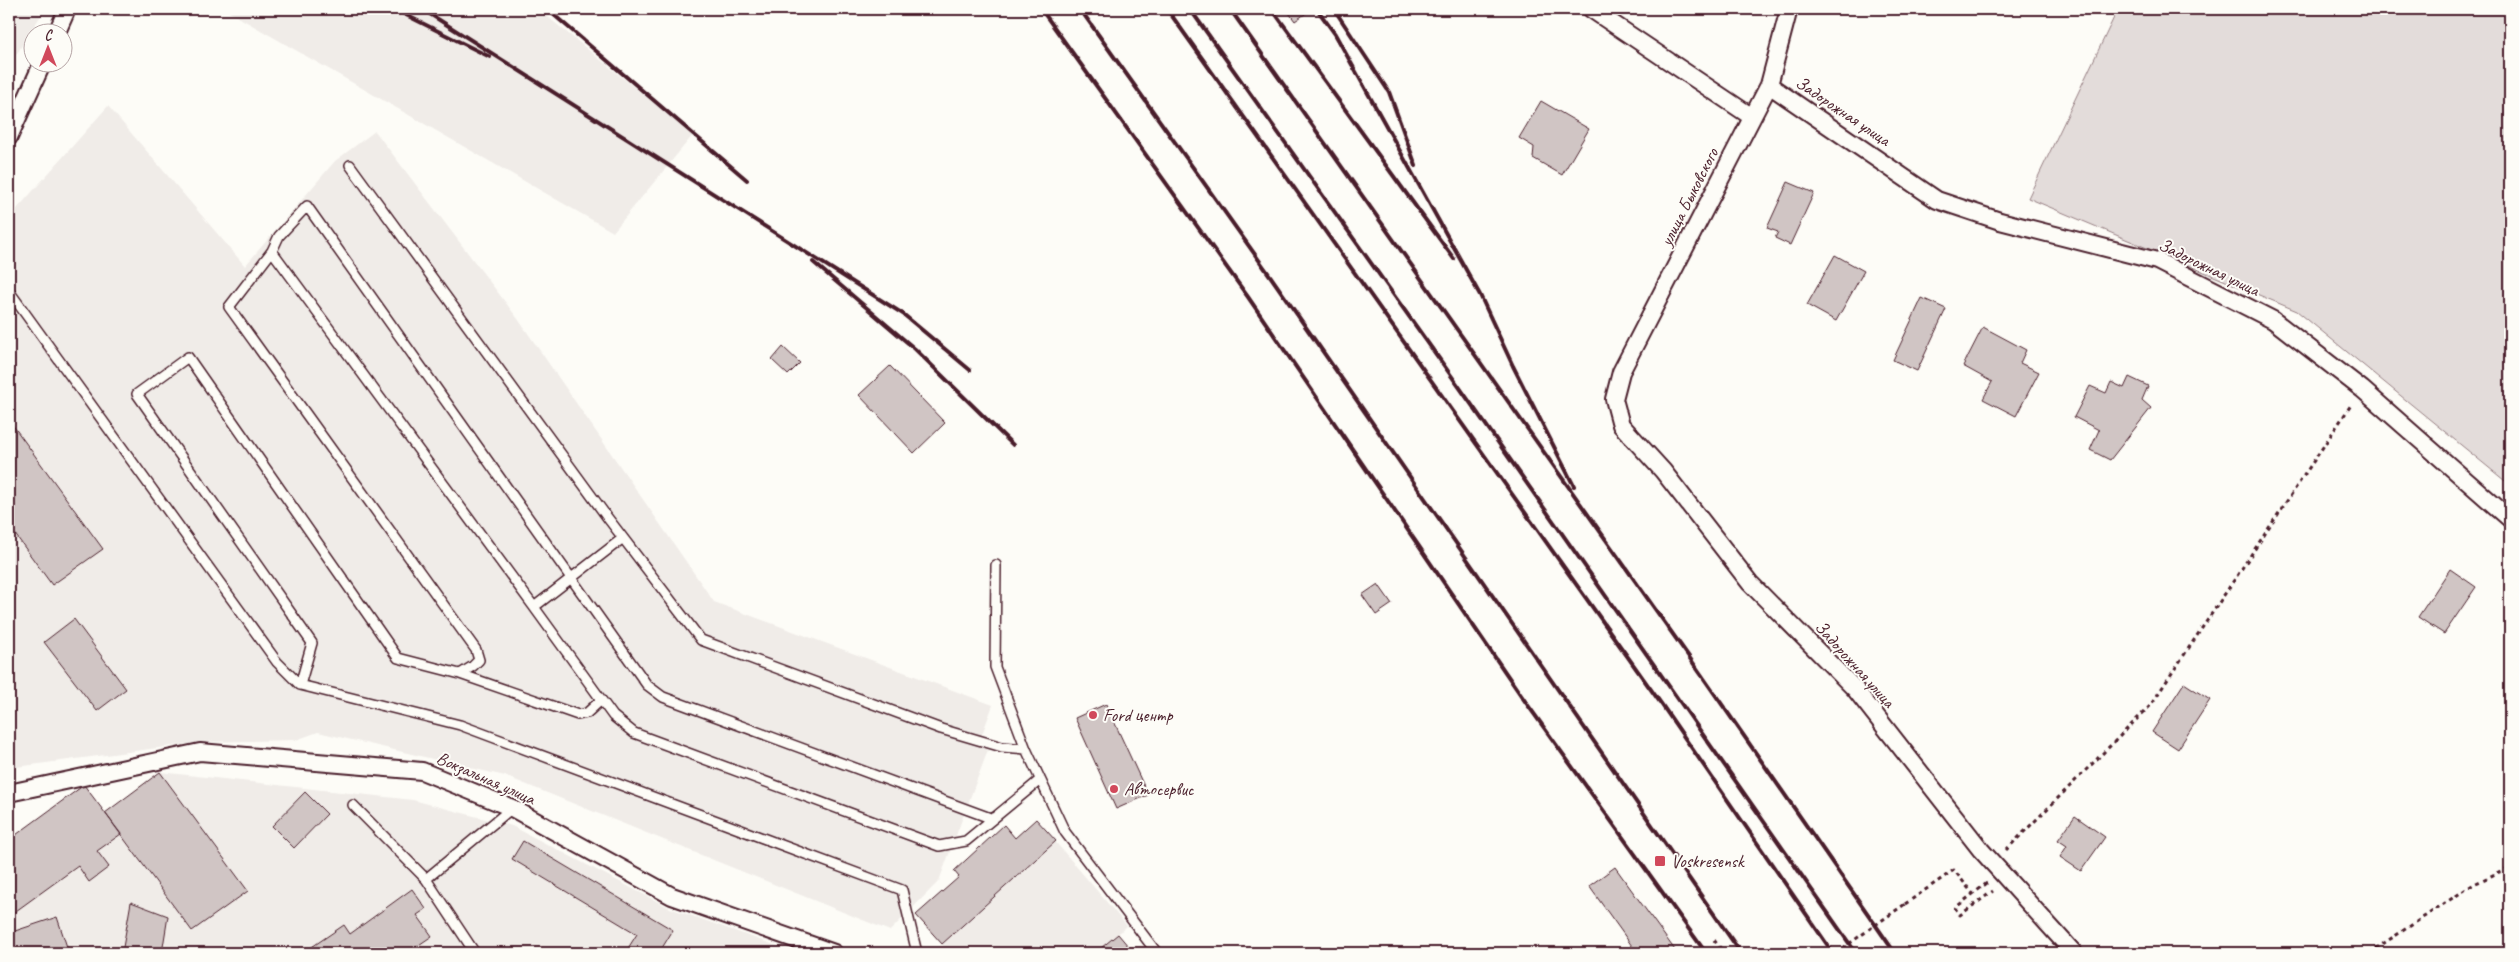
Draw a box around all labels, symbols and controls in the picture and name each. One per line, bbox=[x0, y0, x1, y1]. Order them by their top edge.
north arrow bbox=[22, 22, 72, 72]
text: С bbox=[45, 27, 54, 44]
street label: Задорожная улица bbox=[1791, 71, 1896, 152]
street label: улица Быковского bbox=[1654, 143, 1724, 251]
street label: Задорожная улица bbox=[2155, 233, 2265, 302]
street label: Задорожная улица bbox=[1810, 616, 1901, 713]
place label: Ford центр bbox=[1103, 704, 1174, 726]
marker: Ford центр bbox=[1087, 709, 1099, 721]
street label: Вокзальная улица bbox=[433, 746, 540, 811]
place label: Автосервис bbox=[1124, 778, 1195, 800]
marker: Автосервис bbox=[1108, 783, 1120, 795]
place label: Voskresensk bbox=[1671, 850, 1745, 872]
marker: Voskresensk bbox=[1653, 854, 1667, 868]

